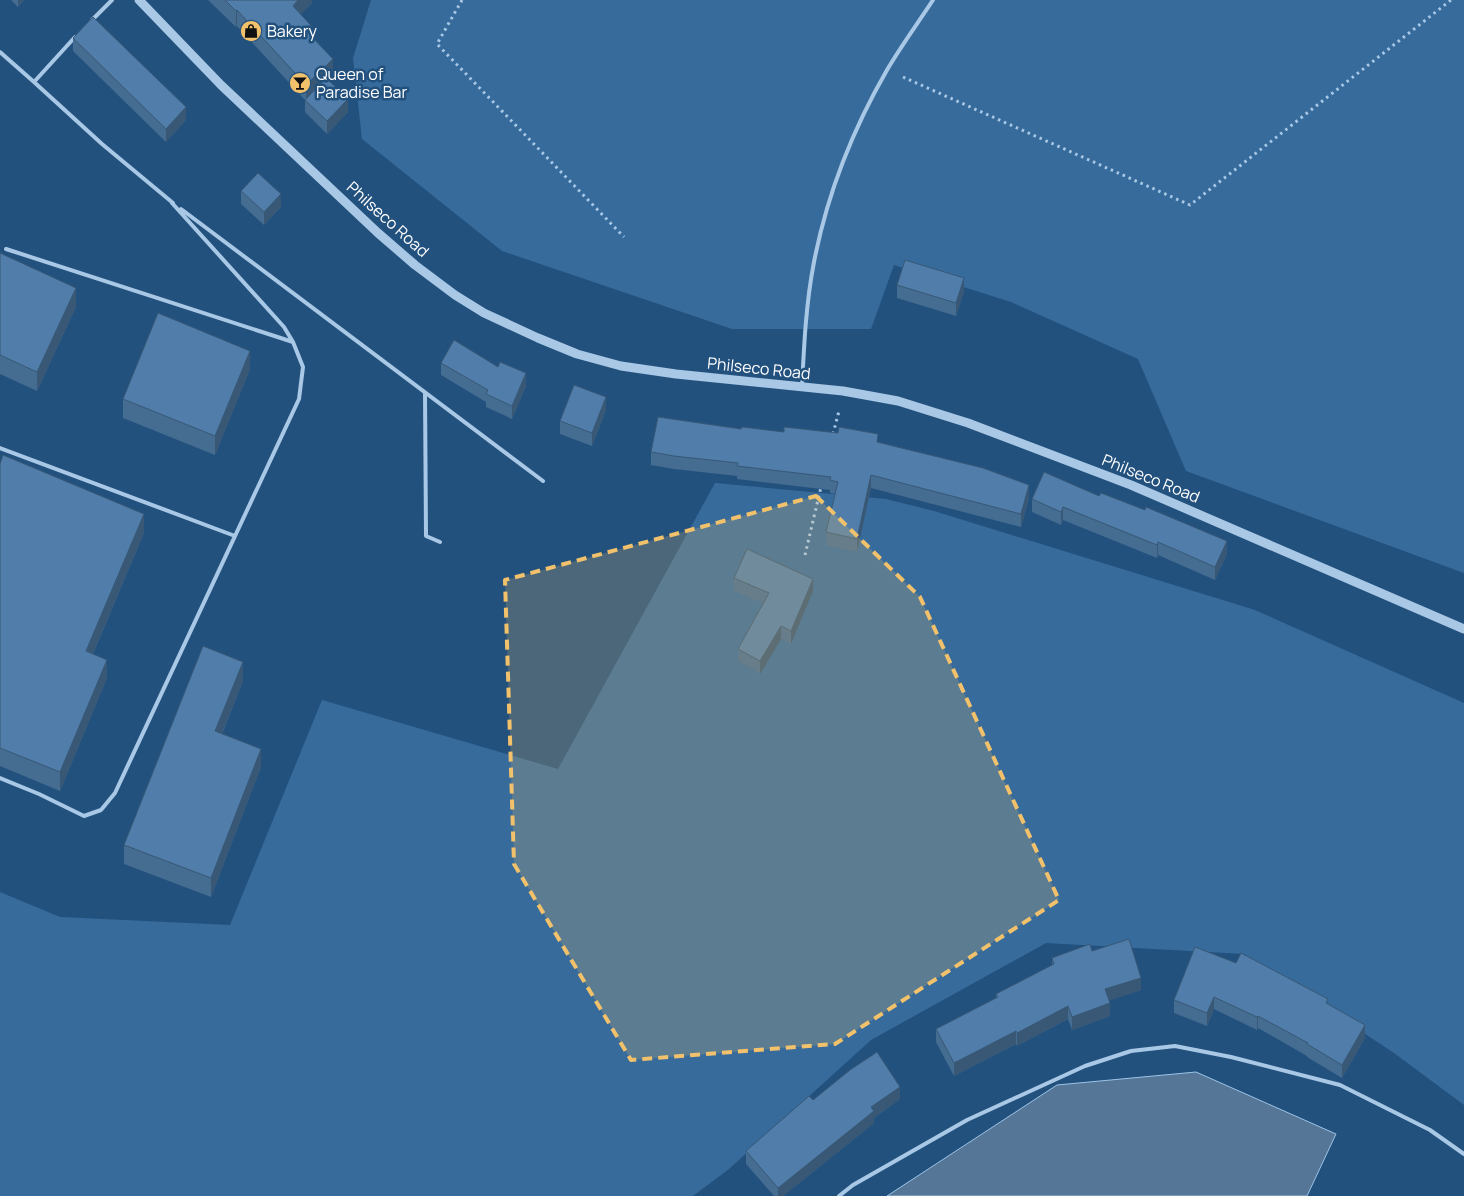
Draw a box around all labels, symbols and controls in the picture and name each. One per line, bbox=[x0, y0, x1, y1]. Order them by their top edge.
shop icon: Bakery bbox=[239, 19, 263, 43]
place label: Bakery bbox=[267, 20, 317, 42]
place label: Queen of Paradise Bar bbox=[316, 63, 407, 103]
bar icon: Queen of Paradise Bar bbox=[288, 71, 312, 95]
street label: Philseco Road bbox=[342, 176, 434, 262]
street label: Philseco Road bbox=[706, 352, 812, 384]
street label: Philseco Road bbox=[1099, 448, 1203, 508]

